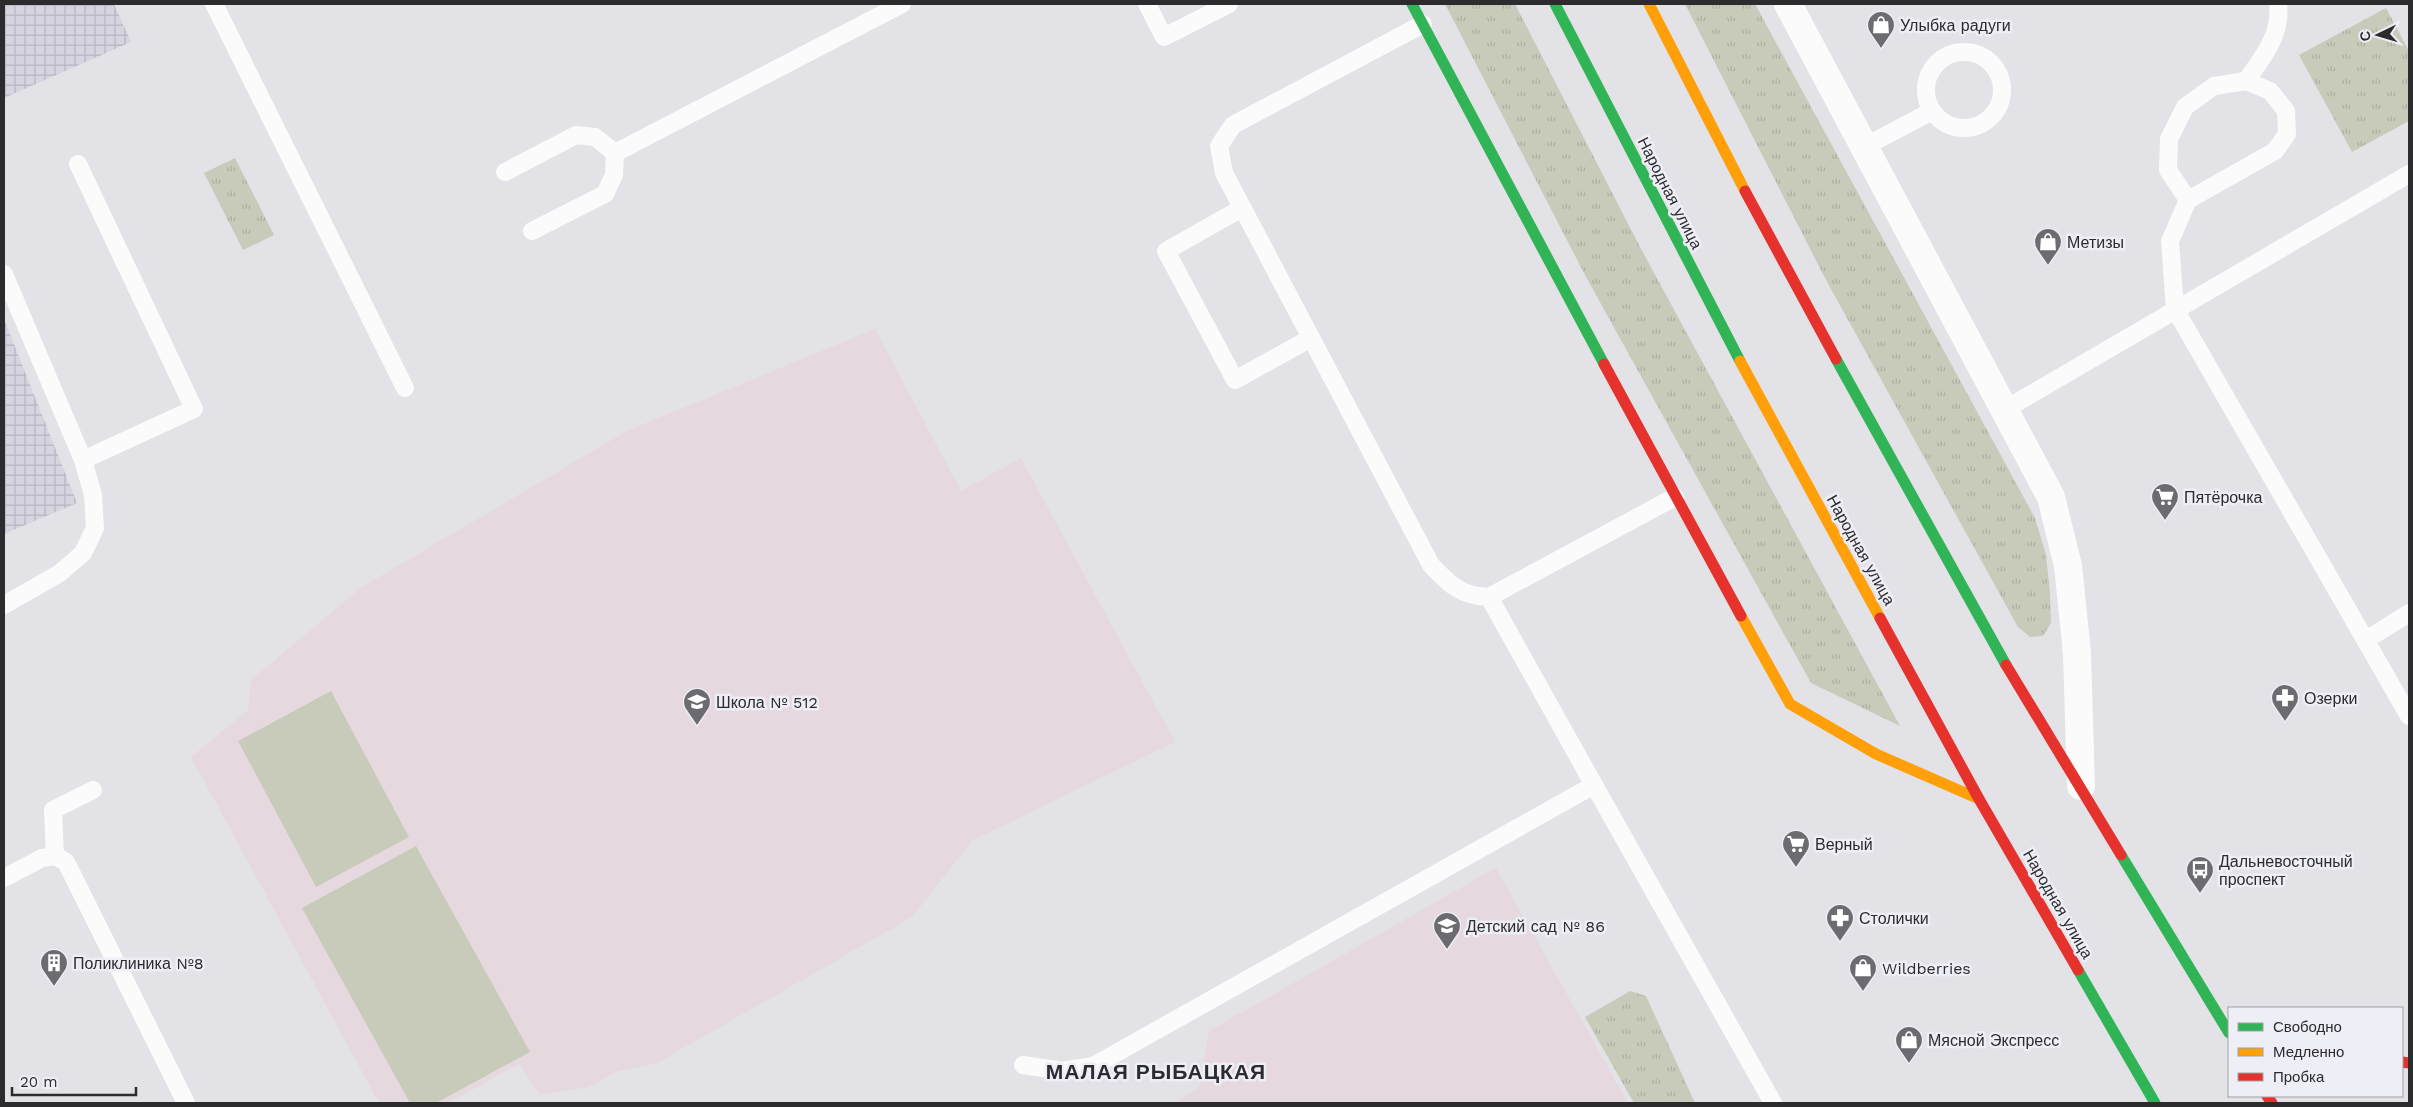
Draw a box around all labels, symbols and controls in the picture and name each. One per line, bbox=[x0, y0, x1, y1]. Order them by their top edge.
shop icon: Улыбка радуги bbox=[1866, 10, 1896, 49]
north arrow bbox=[2353, 10, 2403, 60]
place label: Улыбка радуги bbox=[1900, 16, 2011, 35]
text: С bbox=[2357, 30, 2373, 42]
street label: Народная улица bbox=[1634, 134, 1706, 252]
shop icon: Метизы bbox=[2033, 227, 2063, 266]
place label: Метизы bbox=[2067, 233, 2124, 252]
supermarket icon: Пятёрочка bbox=[2150, 482, 2180, 521]
place label: Пятёрочка bbox=[2184, 488, 2263, 507]
street label: Народная улица bbox=[1823, 492, 1899, 609]
pharmacy icon: Озерки bbox=[2270, 683, 2300, 722]
school or university icon: Школа № 512 bbox=[682, 687, 712, 726]
place label: Озерки bbox=[2304, 689, 2357, 708]
place label: Школа № 512 bbox=[716, 693, 818, 712]
supermarket icon: Верный bbox=[1781, 829, 1811, 868]
place label: Верный bbox=[1815, 835, 1873, 854]
street label: Народная улица bbox=[2019, 846, 2097, 962]
place label: Дальневосточный проспект bbox=[2219, 852, 2353, 889]
bus stop icon: Дальневосточный проспект bbox=[2185, 855, 2215, 894]
pharmacy icon: Столички bbox=[1825, 903, 1855, 942]
place label: Столички bbox=[1859, 909, 1929, 928]
school or university icon: Детский сад № 86 bbox=[1432, 911, 1462, 950]
place label: Детский сад № 86 bbox=[1466, 917, 1605, 936]
building icon: Поликлиника №8 bbox=[39, 948, 69, 987]
shop icon: Wildberries bbox=[1848, 953, 1878, 992]
place label: Поликлиника №8 bbox=[73, 954, 204, 973]
place label: Wildberries bbox=[1882, 959, 1971, 978]
legend bbox=[2228, 1007, 2403, 1097]
text: Свободно bbox=[2273, 1018, 2342, 1036]
shop icon: Мясной Экспресс bbox=[1894, 1025, 1924, 1064]
place label: Мясной Экспресс bbox=[1928, 1031, 2059, 1050]
text: Медленно bbox=[2273, 1043, 2344, 1061]
district label: МАЛАЯ РЫБАЦКАЯ bbox=[1046, 1059, 1266, 1084]
scale bar bbox=[12, 1064, 136, 1096]
text: Пробка bbox=[2273, 1068, 2325, 1086]
text: 20 m bbox=[20, 1073, 58, 1091]

